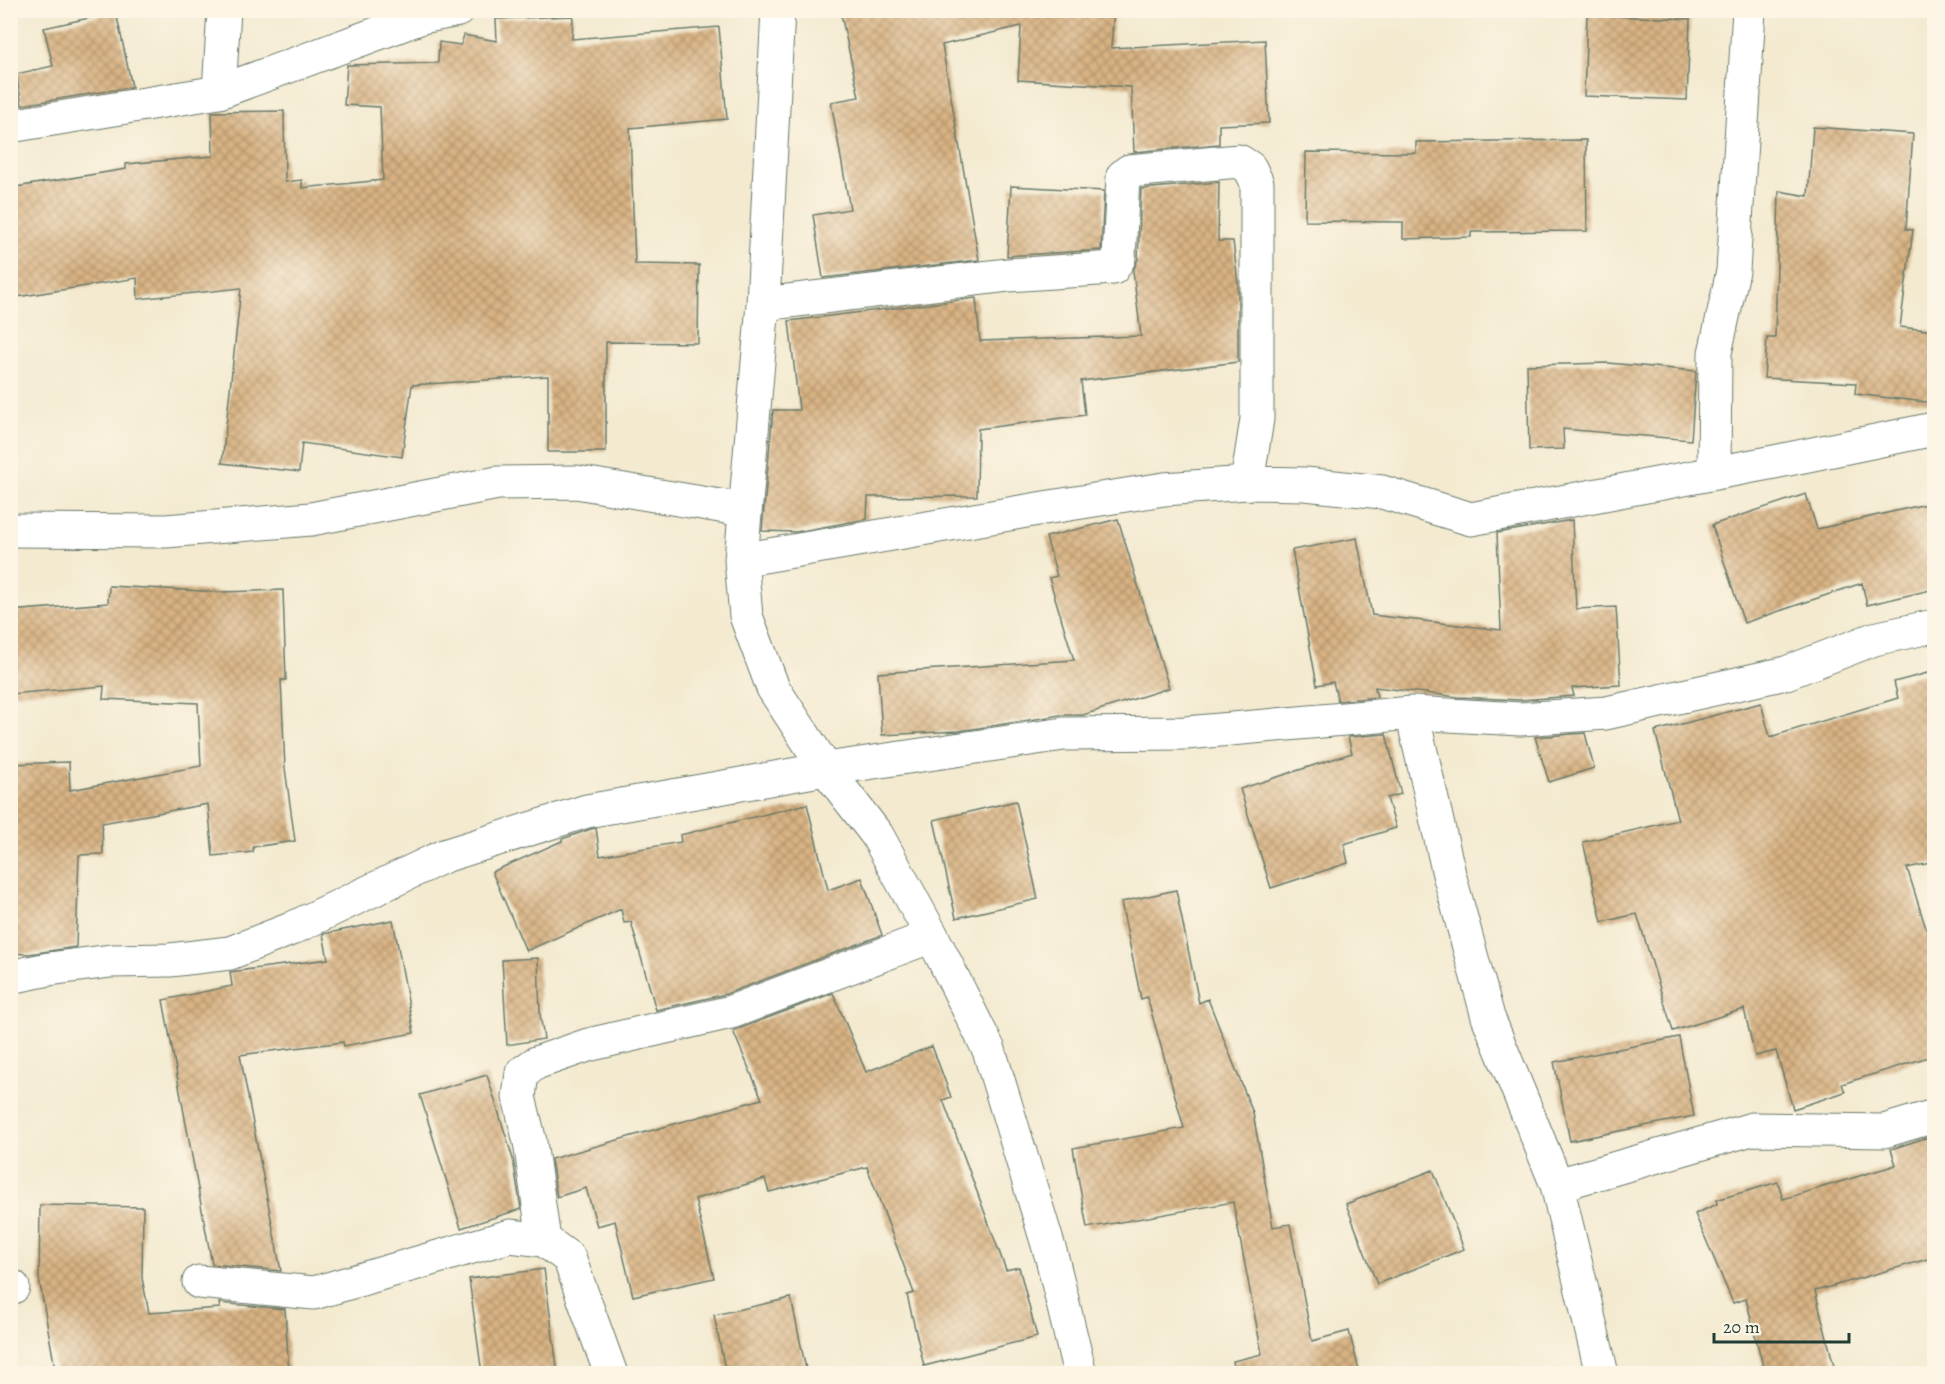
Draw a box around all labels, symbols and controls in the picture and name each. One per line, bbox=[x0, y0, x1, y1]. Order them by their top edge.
scale bar bbox=[1714, 1306, 1849, 1344]
text: 20 m bbox=[1723, 1315, 1760, 1339]

